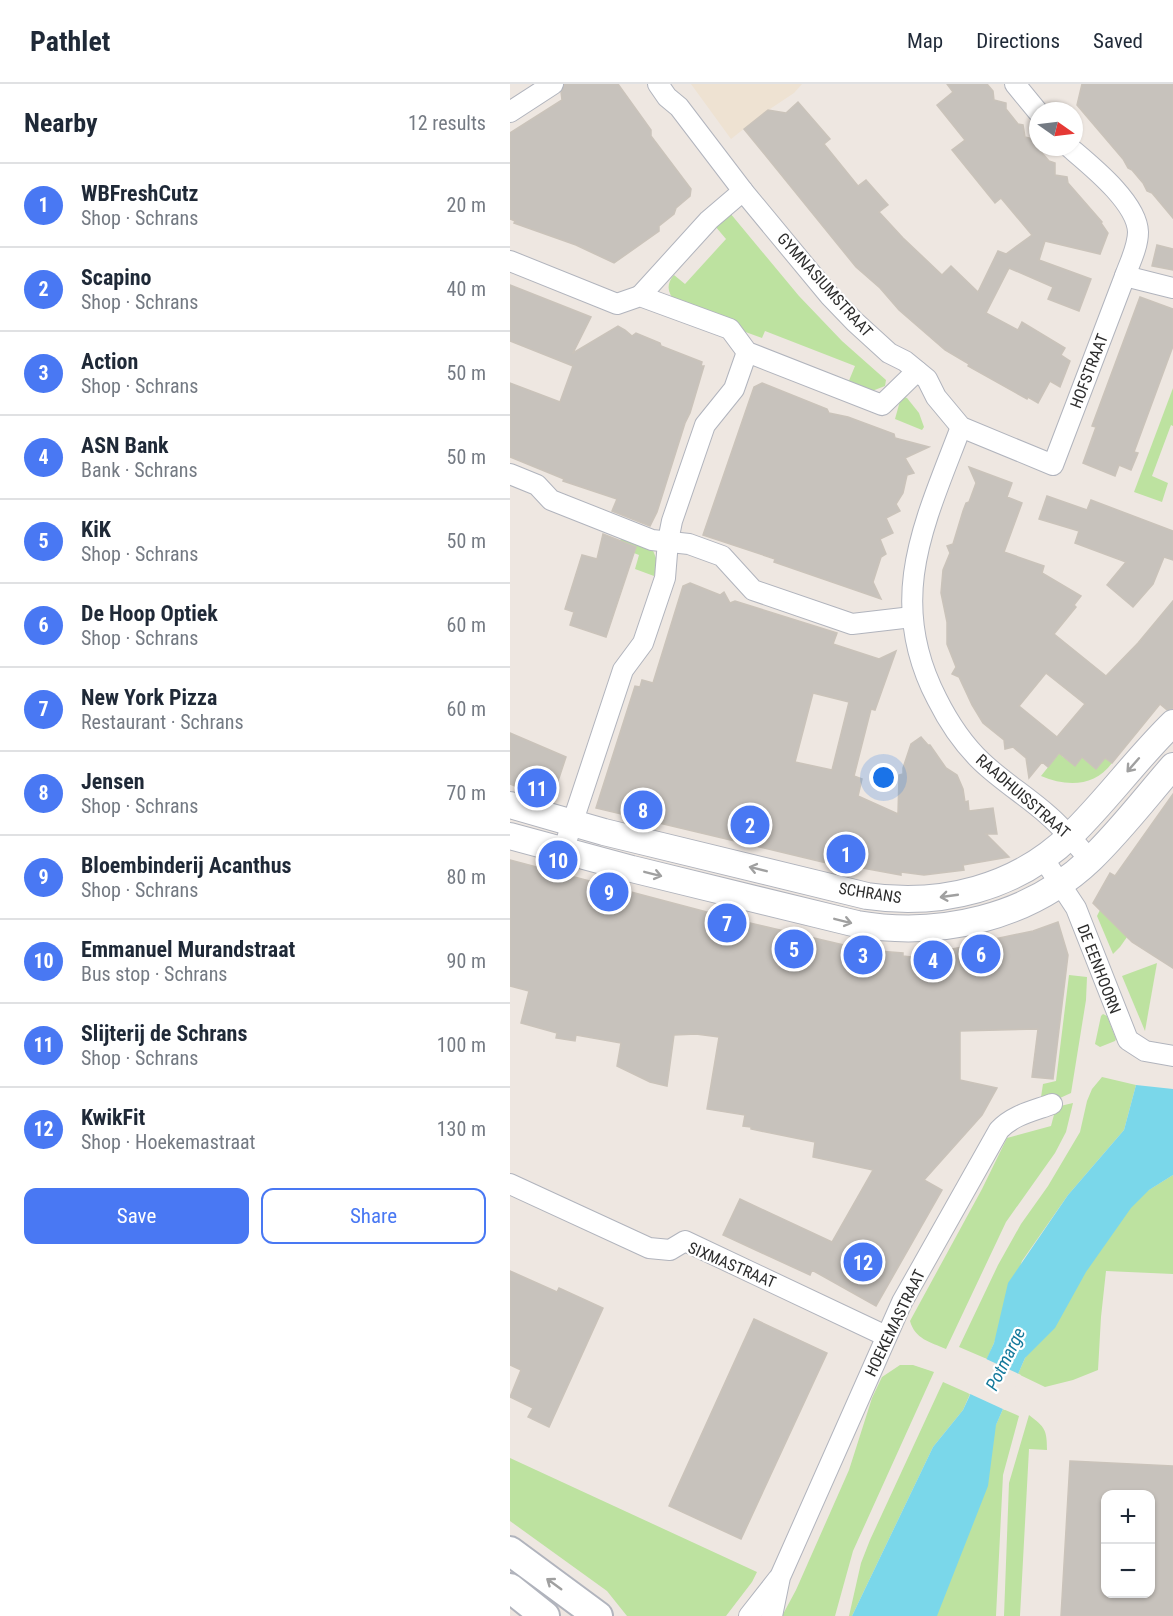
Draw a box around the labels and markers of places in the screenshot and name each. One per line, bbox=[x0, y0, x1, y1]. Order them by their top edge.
pin: 11 bbox=[518, 766, 556, 810]
pin: 8 bbox=[624, 788, 662, 832]
pin: 2 bbox=[730, 802, 770, 848]
pin: 1 bbox=[826, 832, 866, 876]
pin: 10 bbox=[538, 838, 578, 882]
pin: 9 bbox=[590, 870, 628, 914]
pin: 7 bbox=[708, 900, 746, 946]
pin: 5 bbox=[774, 926, 814, 972]
pin: 3 bbox=[844, 932, 882, 978]
pin: 6 bbox=[962, 932, 1000, 976]
pin: 4 bbox=[914, 938, 952, 982]
pin: 12 bbox=[844, 1240, 882, 1284]

